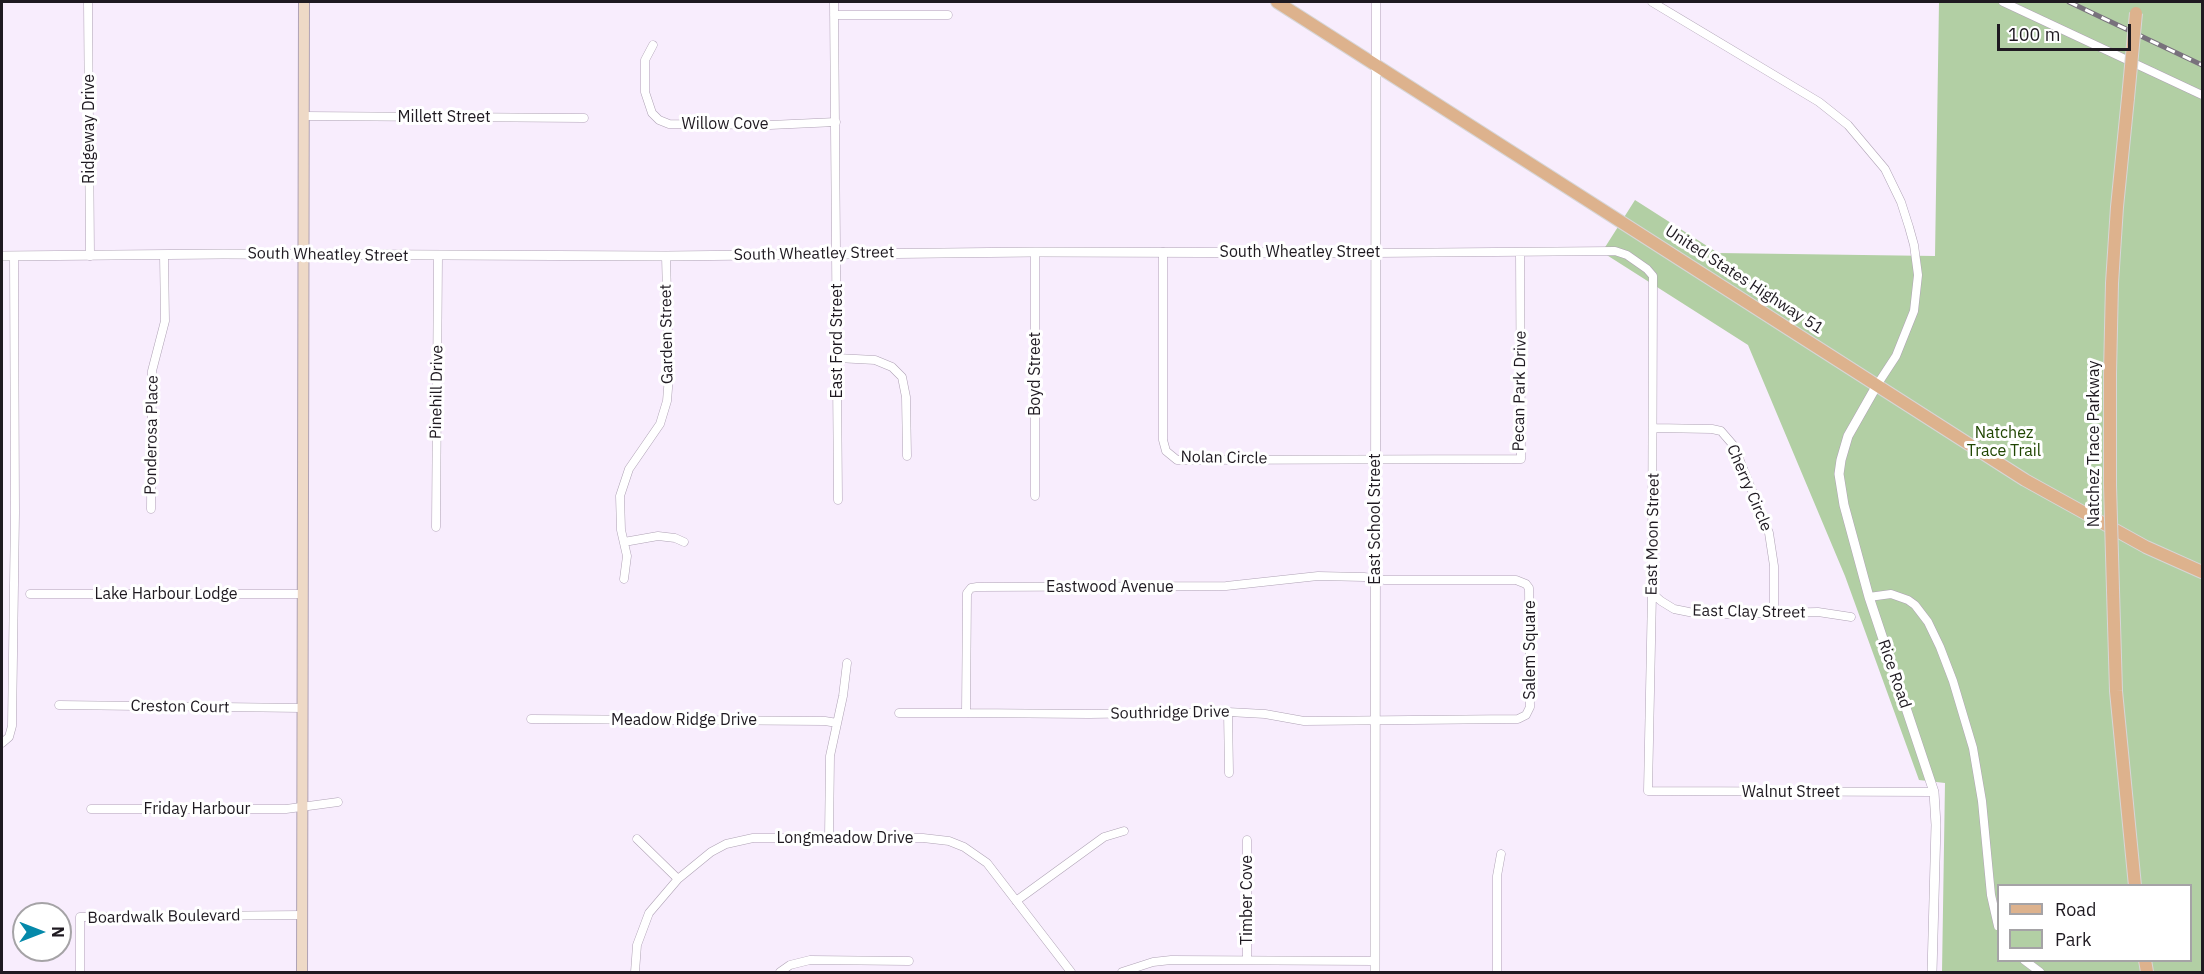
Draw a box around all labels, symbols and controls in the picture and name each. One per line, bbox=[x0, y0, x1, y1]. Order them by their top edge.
scale bar bbox=[2000, 12, 2134, 50]
text: 100 m bbox=[2008, 23, 2060, 46]
street label: Ridgeway Drive bbox=[79, 74, 99, 184]
street label: Millett Street bbox=[397, 107, 491, 127]
street label: Willow Cove bbox=[681, 114, 769, 134]
street label: United States Highway 51 bbox=[1661, 222, 1827, 338]
street label: South Wheatley Street bbox=[1220, 242, 1380, 262]
street label: South Wheatley Street bbox=[733, 243, 895, 265]
street label: South Wheatley Street bbox=[247, 244, 409, 266]
street label: East Ford Street bbox=[827, 283, 847, 399]
street label: Garden Street bbox=[657, 284, 677, 384]
street label: Pecan Park Drive bbox=[1509, 330, 1531, 452]
street label: Boyd Street bbox=[1025, 332, 1045, 416]
street label: Pinehill Drive bbox=[427, 345, 447, 439]
street label: Natchez Trace Parkway bbox=[2084, 361, 2104, 527]
street label: Ponderosa Place bbox=[141, 375, 163, 495]
park label: Natchez Trace Trail bbox=[1967, 423, 2041, 461]
street label: Cherry Circle bbox=[1722, 442, 1776, 534]
street label: Nolan Circle bbox=[1180, 448, 1268, 468]
street label: East School Street bbox=[1365, 453, 1385, 585]
street label: East Moon Street bbox=[1642, 473, 1664, 595]
street label: Eastwood Avenue bbox=[1046, 577, 1174, 597]
street label: Lake Harbour Lodge bbox=[94, 584, 238, 604]
street label: Salem Square bbox=[1520, 600, 1540, 700]
street label: East Clay Street bbox=[1692, 601, 1806, 623]
street label: Rice Road bbox=[1873, 637, 1915, 711]
street label: Creston Court bbox=[130, 697, 230, 717]
street label: Southridge Drive bbox=[1110, 702, 1230, 724]
street label: Meadow Ridge Drive bbox=[611, 710, 757, 730]
street label: Walnut Street bbox=[1742, 782, 1840, 802]
street label: Friday Harbour bbox=[144, 799, 250, 819]
street label: Longmeadow Drive bbox=[776, 828, 914, 848]
street label: Timber Cove bbox=[1237, 855, 1257, 945]
legend bbox=[1997, 884, 2192, 962]
text: Road bbox=[2055, 898, 2096, 921]
north arrow bbox=[12, 902, 72, 962]
street label: Boardwalk Boulevard bbox=[87, 906, 241, 928]
text: N bbox=[48, 926, 68, 938]
text: Park bbox=[2055, 928, 2091, 951]

